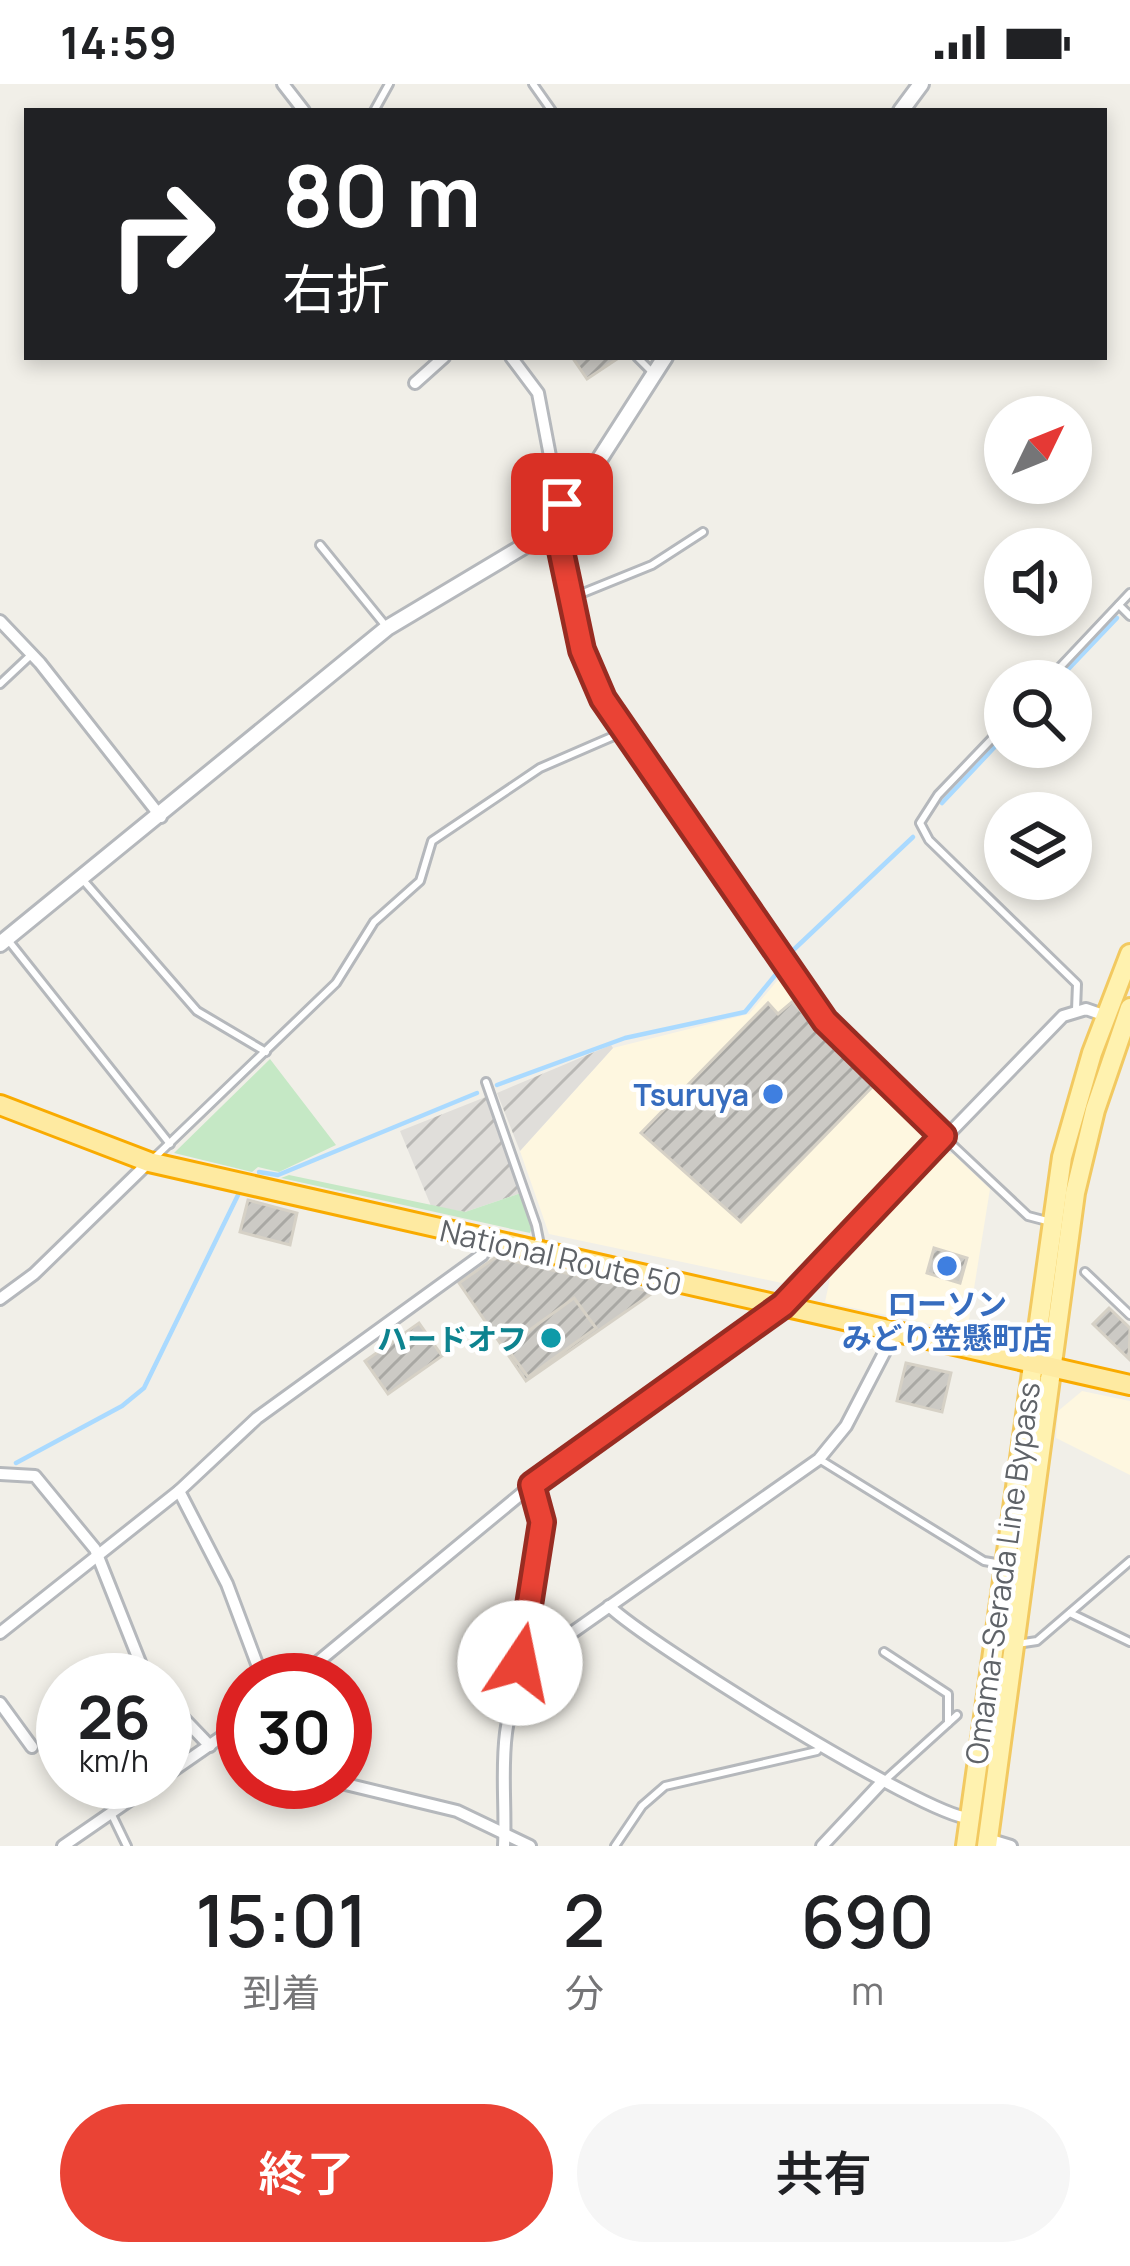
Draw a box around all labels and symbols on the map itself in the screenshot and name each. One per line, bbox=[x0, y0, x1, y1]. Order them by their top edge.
north arrow bbox=[984, 396, 1092, 504]
pin bbox=[511, 453, 613, 555]
place label: Tsuruya bbox=[633, 1074, 749, 1115]
marker: Tsuruya bbox=[760, 1081, 786, 1107]
street label: National Route 50 bbox=[436, 1209, 686, 1305]
marker: ローソン みどり笠懸町店 bbox=[934, 1253, 960, 1279]
place label: ローソン みどり笠懸町店 bbox=[842, 1283, 1052, 1358]
place label: ハードオフ bbox=[377, 1318, 527, 1359]
marker: ハードオフ bbox=[538, 1325, 564, 1351]
street label: Omama-Serada Line Bypass bbox=[955, 1379, 1049, 1767]
position arrow bbox=[457, 1600, 583, 1726]
speed limit sign: 30 bbox=[216, 1653, 372, 1809]

